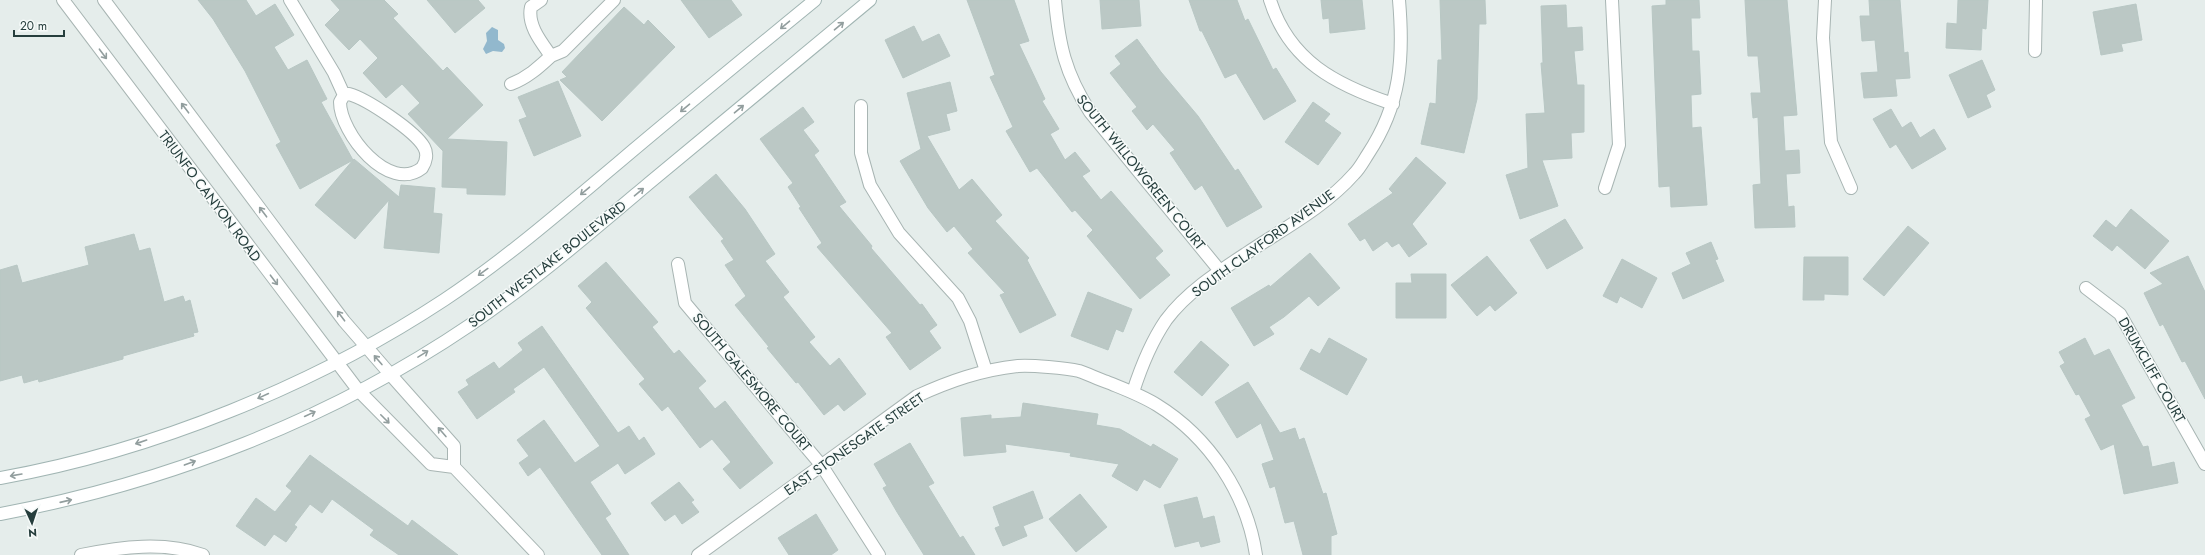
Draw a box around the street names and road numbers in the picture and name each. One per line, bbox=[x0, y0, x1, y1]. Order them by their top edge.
street label: SOUTH WILLOWGREEN COURT bbox=[1072, 90, 1210, 254]
street label: TRIUNFO CANYON ROAD bbox=[154, 126, 266, 266]
street label: SOUTH CLAYFORD AVENUE bbox=[1187, 184, 1339, 302]
street label: SOUTH WESTLAKE BOULEVARD bbox=[464, 196, 630, 332]
street label: SOUTH GALESMORE COURT bbox=[688, 308, 816, 456]
street label: DRUMCLIFF COURT bbox=[2114, 314, 2191, 427]
street label: EAST STONESGATE STREET bbox=[780, 388, 929, 500]

